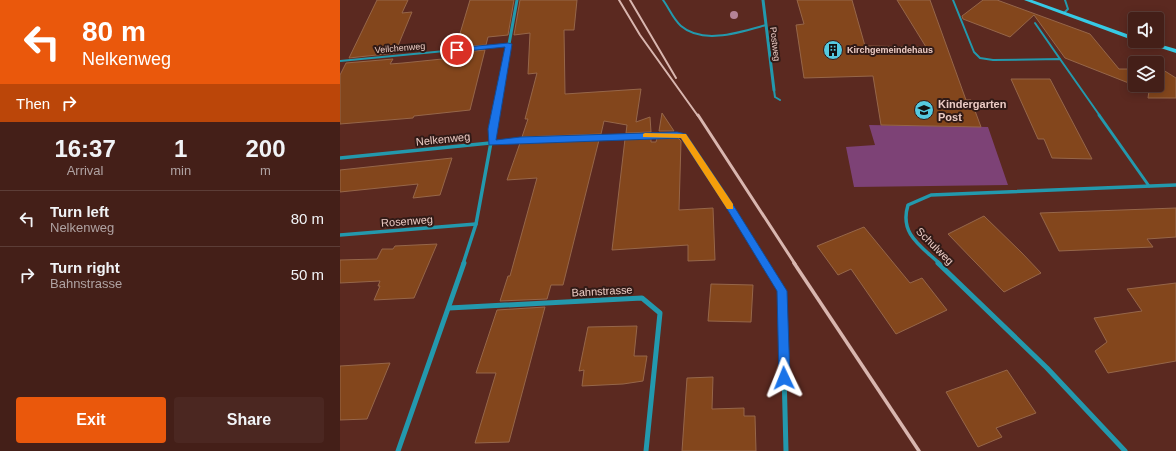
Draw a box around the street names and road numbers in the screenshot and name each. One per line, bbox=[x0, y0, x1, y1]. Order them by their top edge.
street label: Postweg bbox=[768, 26, 782, 62]
street label: Veilchenweg bbox=[374, 41, 426, 55]
street label: Nelkenweg bbox=[415, 130, 471, 148]
street label: Rosenweg bbox=[381, 213, 433, 229]
street label: Schulweg bbox=[914, 225, 956, 267]
street label: Bahnstrasse bbox=[571, 283, 633, 299]

